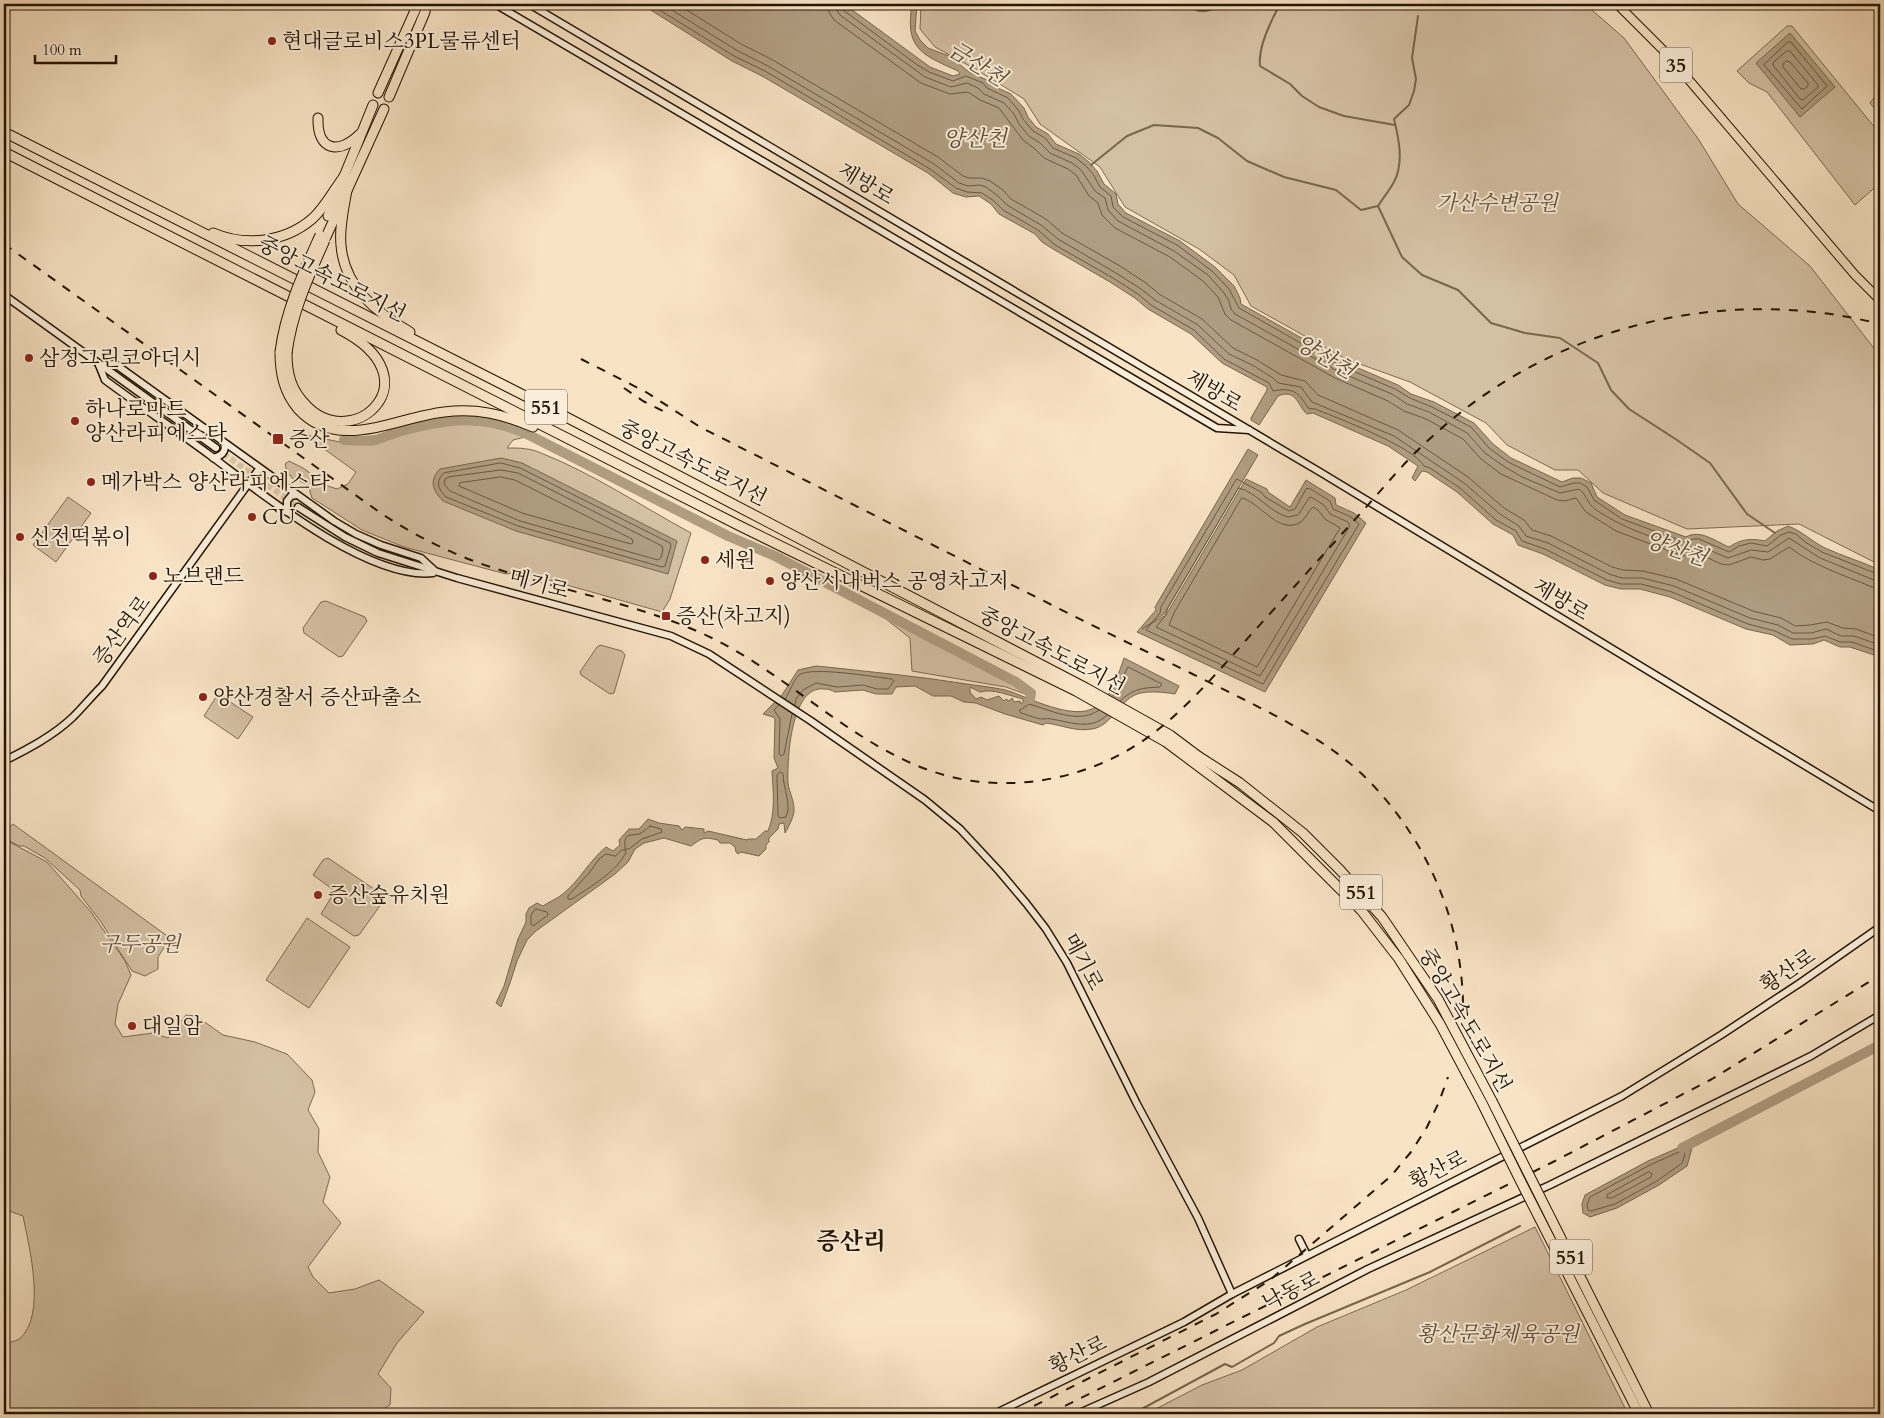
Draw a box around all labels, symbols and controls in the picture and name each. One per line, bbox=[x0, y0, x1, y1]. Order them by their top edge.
place label: 현대글로비스3PL물류센터 bbox=[282, 27, 521, 56]
scale bar bbox=[35, 32, 116, 64]
water label: 금산천 bbox=[942, 34, 1013, 95]
marker: 현대글로비스3PL물류센터 bbox=[266, 35, 278, 47]
text: 100 m bbox=[42, 40, 82, 60]
road number: 35 bbox=[1660, 48, 1692, 82]
water label: 양산천 bbox=[943, 124, 1009, 154]
street label: 제방로 bbox=[832, 156, 900, 212]
park label: 가산수변공원 bbox=[1436, 189, 1560, 218]
street label: 중앙고속도로지선 bbox=[253, 229, 411, 329]
water label: 양산천 bbox=[1290, 328, 1362, 387]
place label: 삼정그린코아더시 bbox=[39, 344, 201, 373]
marker: 삼정그린코아더시 bbox=[23, 352, 35, 364]
street label: 제방로 bbox=[1180, 363, 1248, 419]
road number: 551 bbox=[525, 390, 567, 424]
place label: 하나로마트 양산라피에스타 bbox=[85, 395, 228, 448]
street label: 중앙고속도로지선 bbox=[614, 413, 772, 513]
marker: 하나로마트 양산라피에스타 bbox=[69, 415, 81, 427]
place label: 증산 bbox=[289, 425, 330, 454]
marker: 증산 bbox=[271, 432, 285, 446]
place label: 메가박스 양산라피에스타 bbox=[101, 468, 330, 497]
marker: 메가박스 양산라피에스타 bbox=[85, 476, 97, 488]
place label: CU bbox=[262, 503, 295, 532]
marker: CU bbox=[246, 511, 258, 523]
place label: 신전떡볶이 bbox=[30, 523, 131, 552]
water label: 양산천 bbox=[1641, 524, 1713, 574]
marker: 신전떡볶이 bbox=[14, 531, 26, 543]
place label: 세원 bbox=[715, 546, 756, 575]
marker: 세원 bbox=[699, 554, 711, 566]
place label: 노브랜드 bbox=[163, 562, 244, 591]
street label: 메기로 bbox=[506, 562, 572, 606]
place label: 양산시내버스 공영차고지 bbox=[780, 567, 1009, 596]
marker: 노브랜드 bbox=[147, 570, 159, 582]
street label: 제방로 bbox=[1527, 572, 1595, 628]
marker: 양산시내버스 공영차고지 bbox=[764, 575, 776, 587]
street label: 증산역로 bbox=[86, 590, 158, 672]
street label: 중앙고속도로지선 bbox=[974, 600, 1130, 702]
place label: 증산(차고지) bbox=[676, 602, 791, 631]
marker: 증산(차고지) bbox=[660, 610, 672, 622]
place label: 양산경찰서 증산파출소 bbox=[213, 683, 422, 712]
marker: 양산경찰서 증산파출소 bbox=[197, 691, 209, 703]
road number: 551 bbox=[1340, 874, 1382, 910]
place label: 증산숲유치원 bbox=[328, 881, 450, 910]
marker: 증산숲유치원 bbox=[312, 889, 324, 901]
street label: 메기로 bbox=[1056, 928, 1110, 996]
park label: 구두공원 bbox=[99, 930, 182, 959]
street label: 중앙고속도로지선 bbox=[1412, 942, 1518, 1098]
street label: 황산로 bbox=[1755, 942, 1821, 1000]
place label: 대일암 bbox=[142, 1012, 204, 1041]
marker: 대일암 bbox=[126, 1020, 138, 1032]
street label: 황산로 bbox=[1404, 1143, 1472, 1197]
district label: 증산리 bbox=[816, 1225, 886, 1258]
road number: 551 bbox=[1550, 1240, 1592, 1274]
street label: 낙동로 bbox=[1257, 1264, 1325, 1318]
park label: 황산문화체육공원 bbox=[1417, 1320, 1581, 1349]
street label: 황산로 bbox=[1044, 1329, 1112, 1381]

